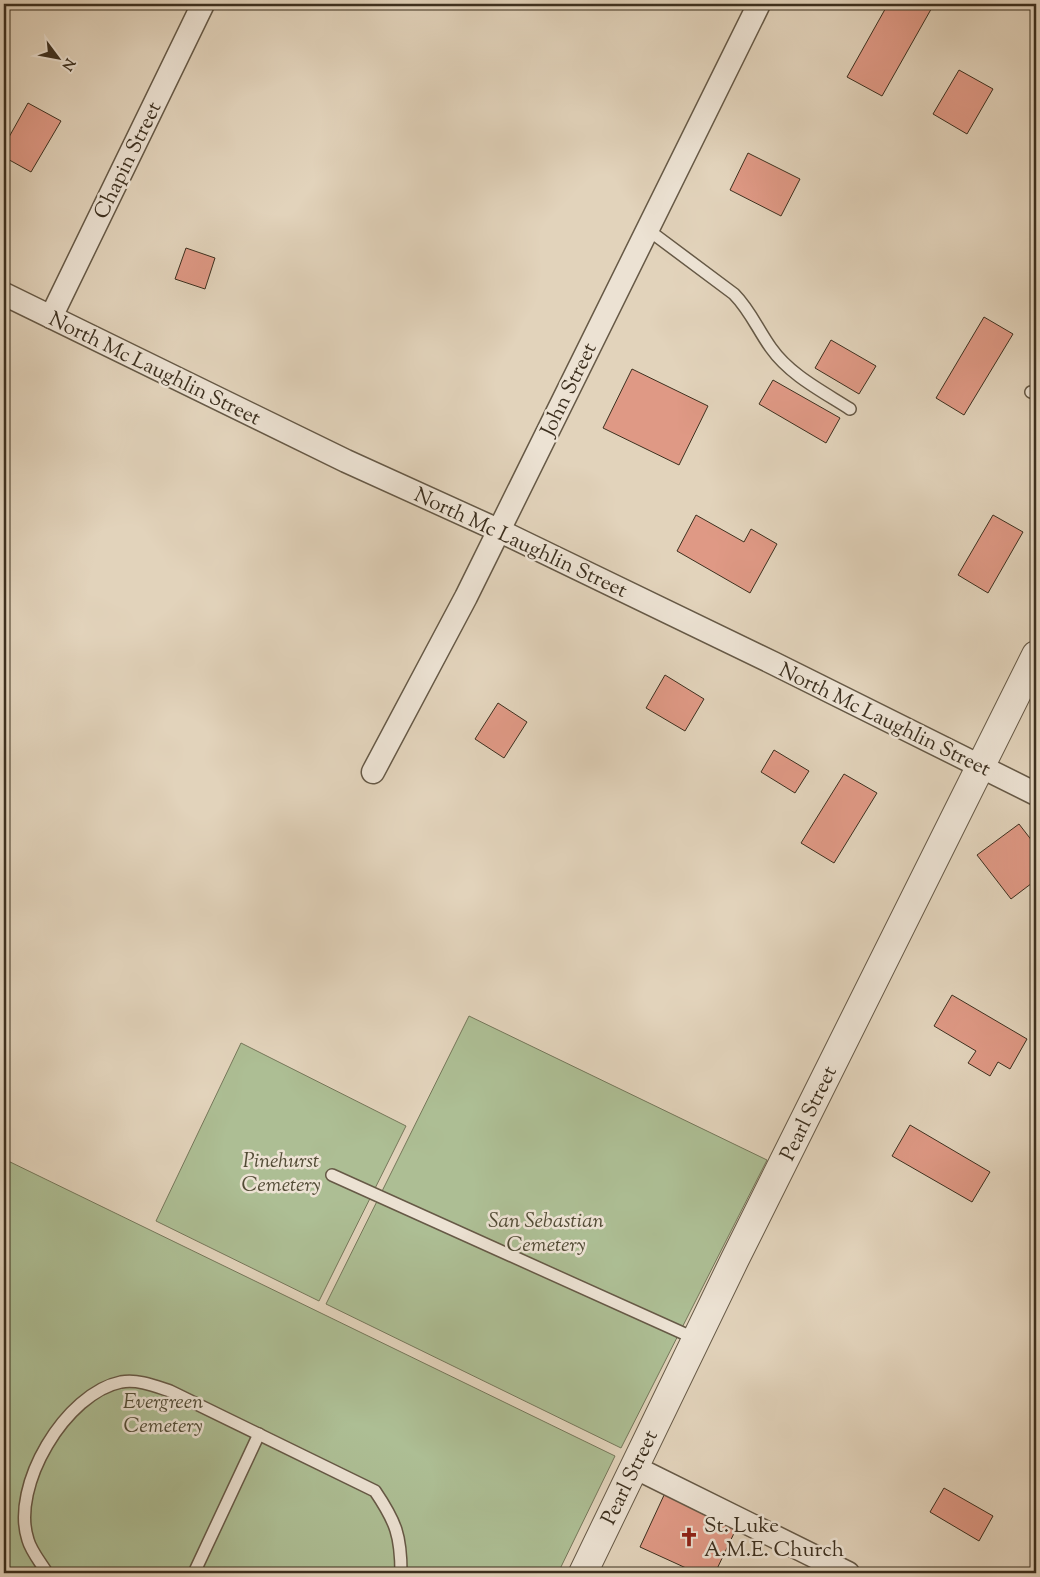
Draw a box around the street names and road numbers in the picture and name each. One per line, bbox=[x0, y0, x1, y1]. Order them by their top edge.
street label: Chapin Street bbox=[87, 97, 170, 225]
street label: North Mc Laughlin Street bbox=[43, 305, 265, 434]
street label: John Street bbox=[534, 338, 605, 443]
street label: North Mc Laughlin Street bbox=[408, 481, 632, 607]
street label: North Mc Laughlin Street bbox=[773, 656, 995, 785]
street label: Pearl Street bbox=[774, 1061, 846, 1166]
street label: Pearl Street bbox=[595, 1425, 667, 1530]

